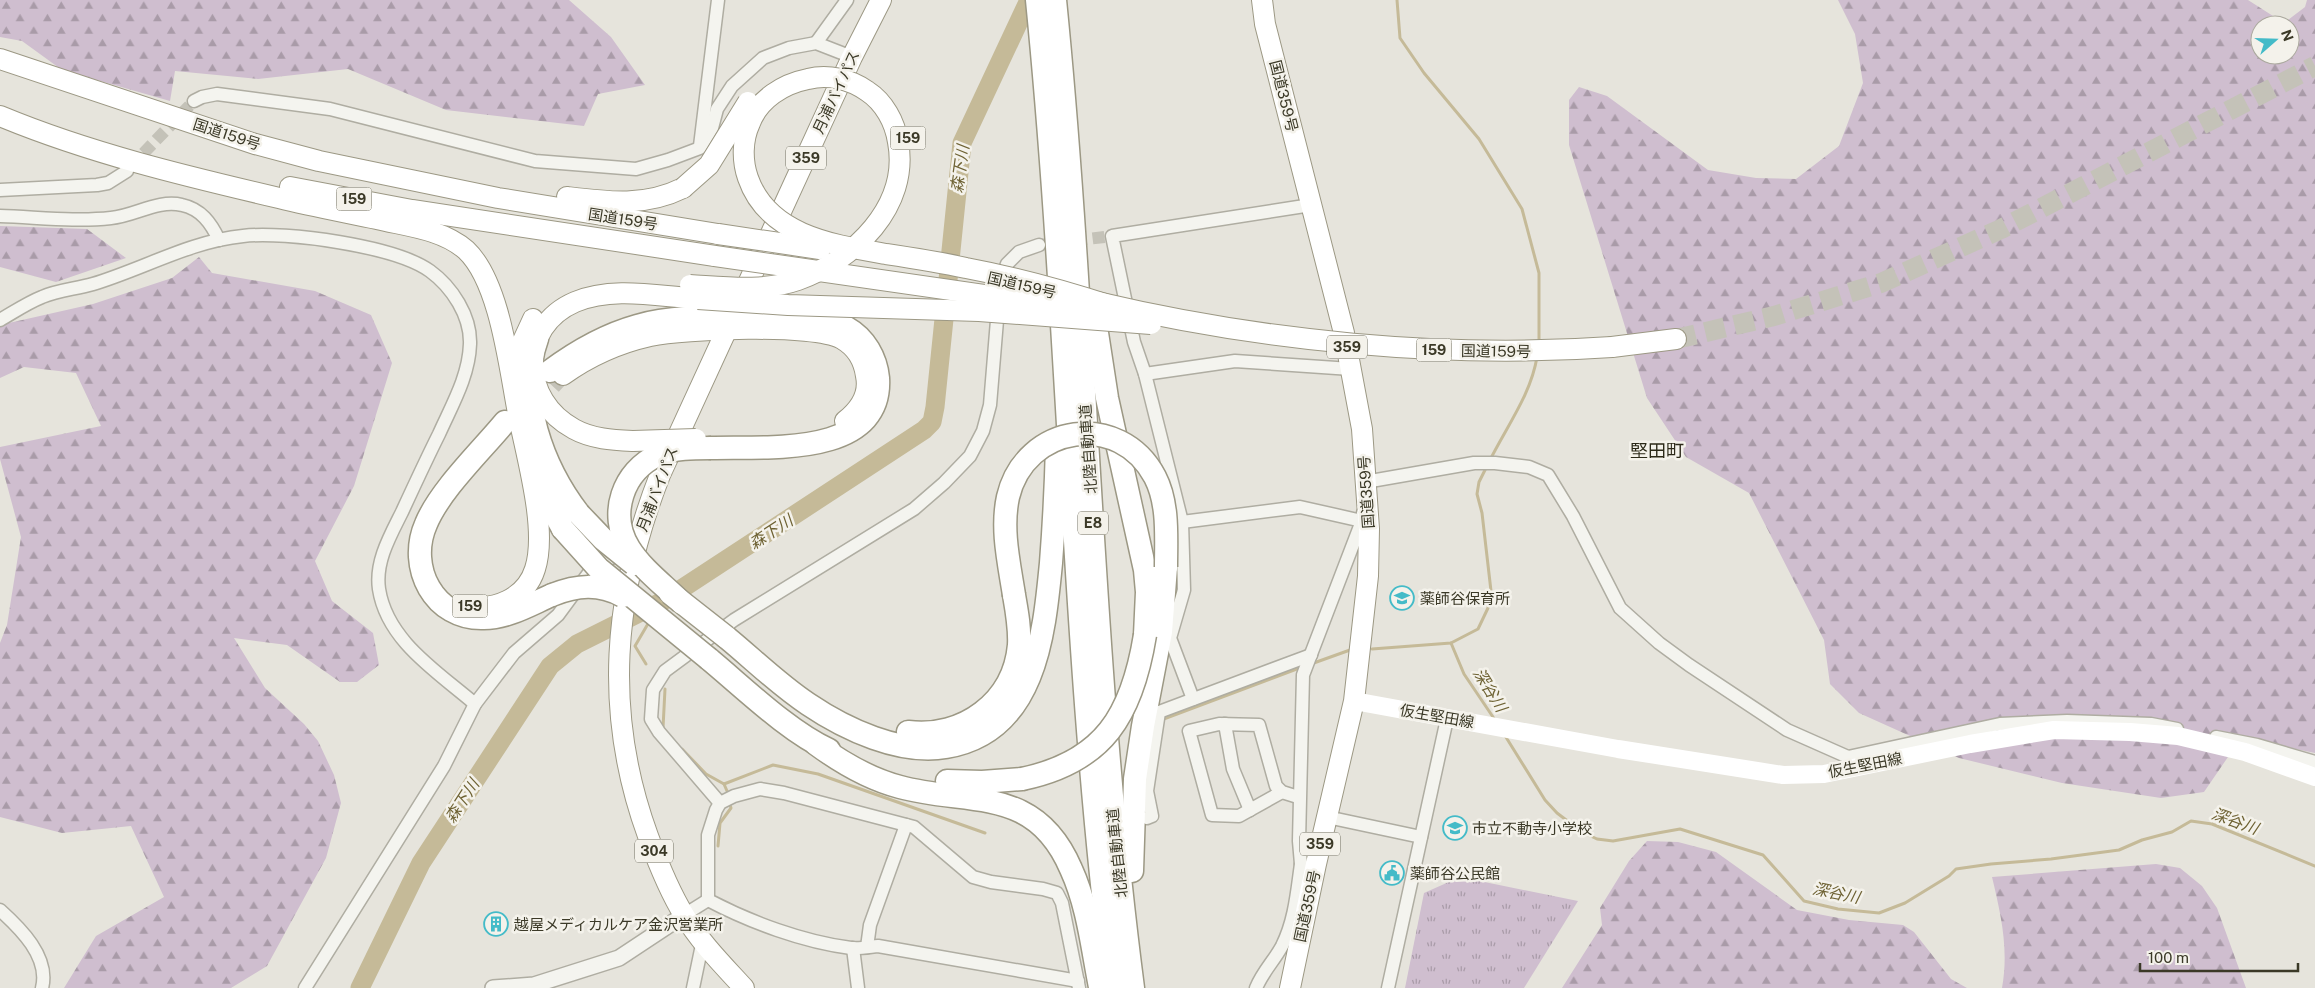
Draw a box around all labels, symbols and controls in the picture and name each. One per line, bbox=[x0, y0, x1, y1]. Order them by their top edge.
north arrow bbox=[2250, 15, 2300, 65]
text: N bbox=[2278, 28, 2297, 43]
street label: 月浦バイパス bbox=[809, 48, 863, 136]
street label: 国道359号 bbox=[1267, 58, 1301, 134]
street label: 国道159号 bbox=[191, 115, 263, 153]
road number: 159 bbox=[890, 126, 926, 150]
water label: 森下川 bbox=[947, 142, 973, 194]
road number: 359 bbox=[786, 146, 826, 170]
road number: 159 bbox=[336, 188, 372, 210]
street label: 国道159号 bbox=[587, 205, 659, 233]
street label: 国道159号 bbox=[986, 269, 1058, 301]
road number: 359 bbox=[1327, 336, 1367, 358]
road number: 159 bbox=[1416, 338, 1452, 362]
street label: 国道159号 bbox=[1461, 342, 1531, 360]
street label: 北陸自動車道 bbox=[1076, 404, 1100, 494]
district label: 堅田町 bbox=[1630, 440, 1684, 461]
street label: 月浦バイパス bbox=[633, 444, 681, 534]
street label: 国道359号 bbox=[1355, 455, 1377, 529]
water label: 森下川 bbox=[746, 510, 798, 553]
road number: E8 bbox=[1078, 512, 1108, 534]
school or university icon: 薬師谷保育所 bbox=[1389, 585, 1415, 611]
place label: 薬師谷保育所 bbox=[1420, 590, 1510, 607]
road number: 159 bbox=[452, 594, 488, 618]
water label: 深谷川 bbox=[1469, 665, 1512, 717]
street label: 仮生堅田線 bbox=[1399, 701, 1475, 731]
street label: 仮生堅田線 bbox=[1827, 749, 1903, 781]
water label: 森下川 bbox=[441, 774, 484, 826]
water label: 深谷川 bbox=[2209, 804, 2263, 839]
street label: 北陸自動車道 bbox=[1104, 807, 1130, 899]
school or university icon: 市立不動寺小学校 bbox=[1442, 815, 1468, 841]
place label: 市立不動寺小学校 bbox=[1472, 820, 1592, 837]
road number: 359 bbox=[1300, 832, 1340, 856]
road number: 304 bbox=[635, 839, 673, 862]
public building icon: 薬師谷公民館 bbox=[1379, 860, 1405, 886]
place label: 薬師谷公民館 bbox=[1410, 865, 1500, 882]
street label: 国道359号 bbox=[1291, 868, 1323, 944]
water label: 深谷川 bbox=[1811, 879, 1863, 908]
building icon: 越屋メディカルケア金沢営業所 bbox=[483, 911, 509, 937]
place label: 越屋メディカルケア金沢営業所 bbox=[513, 916, 723, 933]
scale bar bbox=[2140, 940, 2298, 972]
text: 100 m bbox=[2148, 949, 2189, 966]

